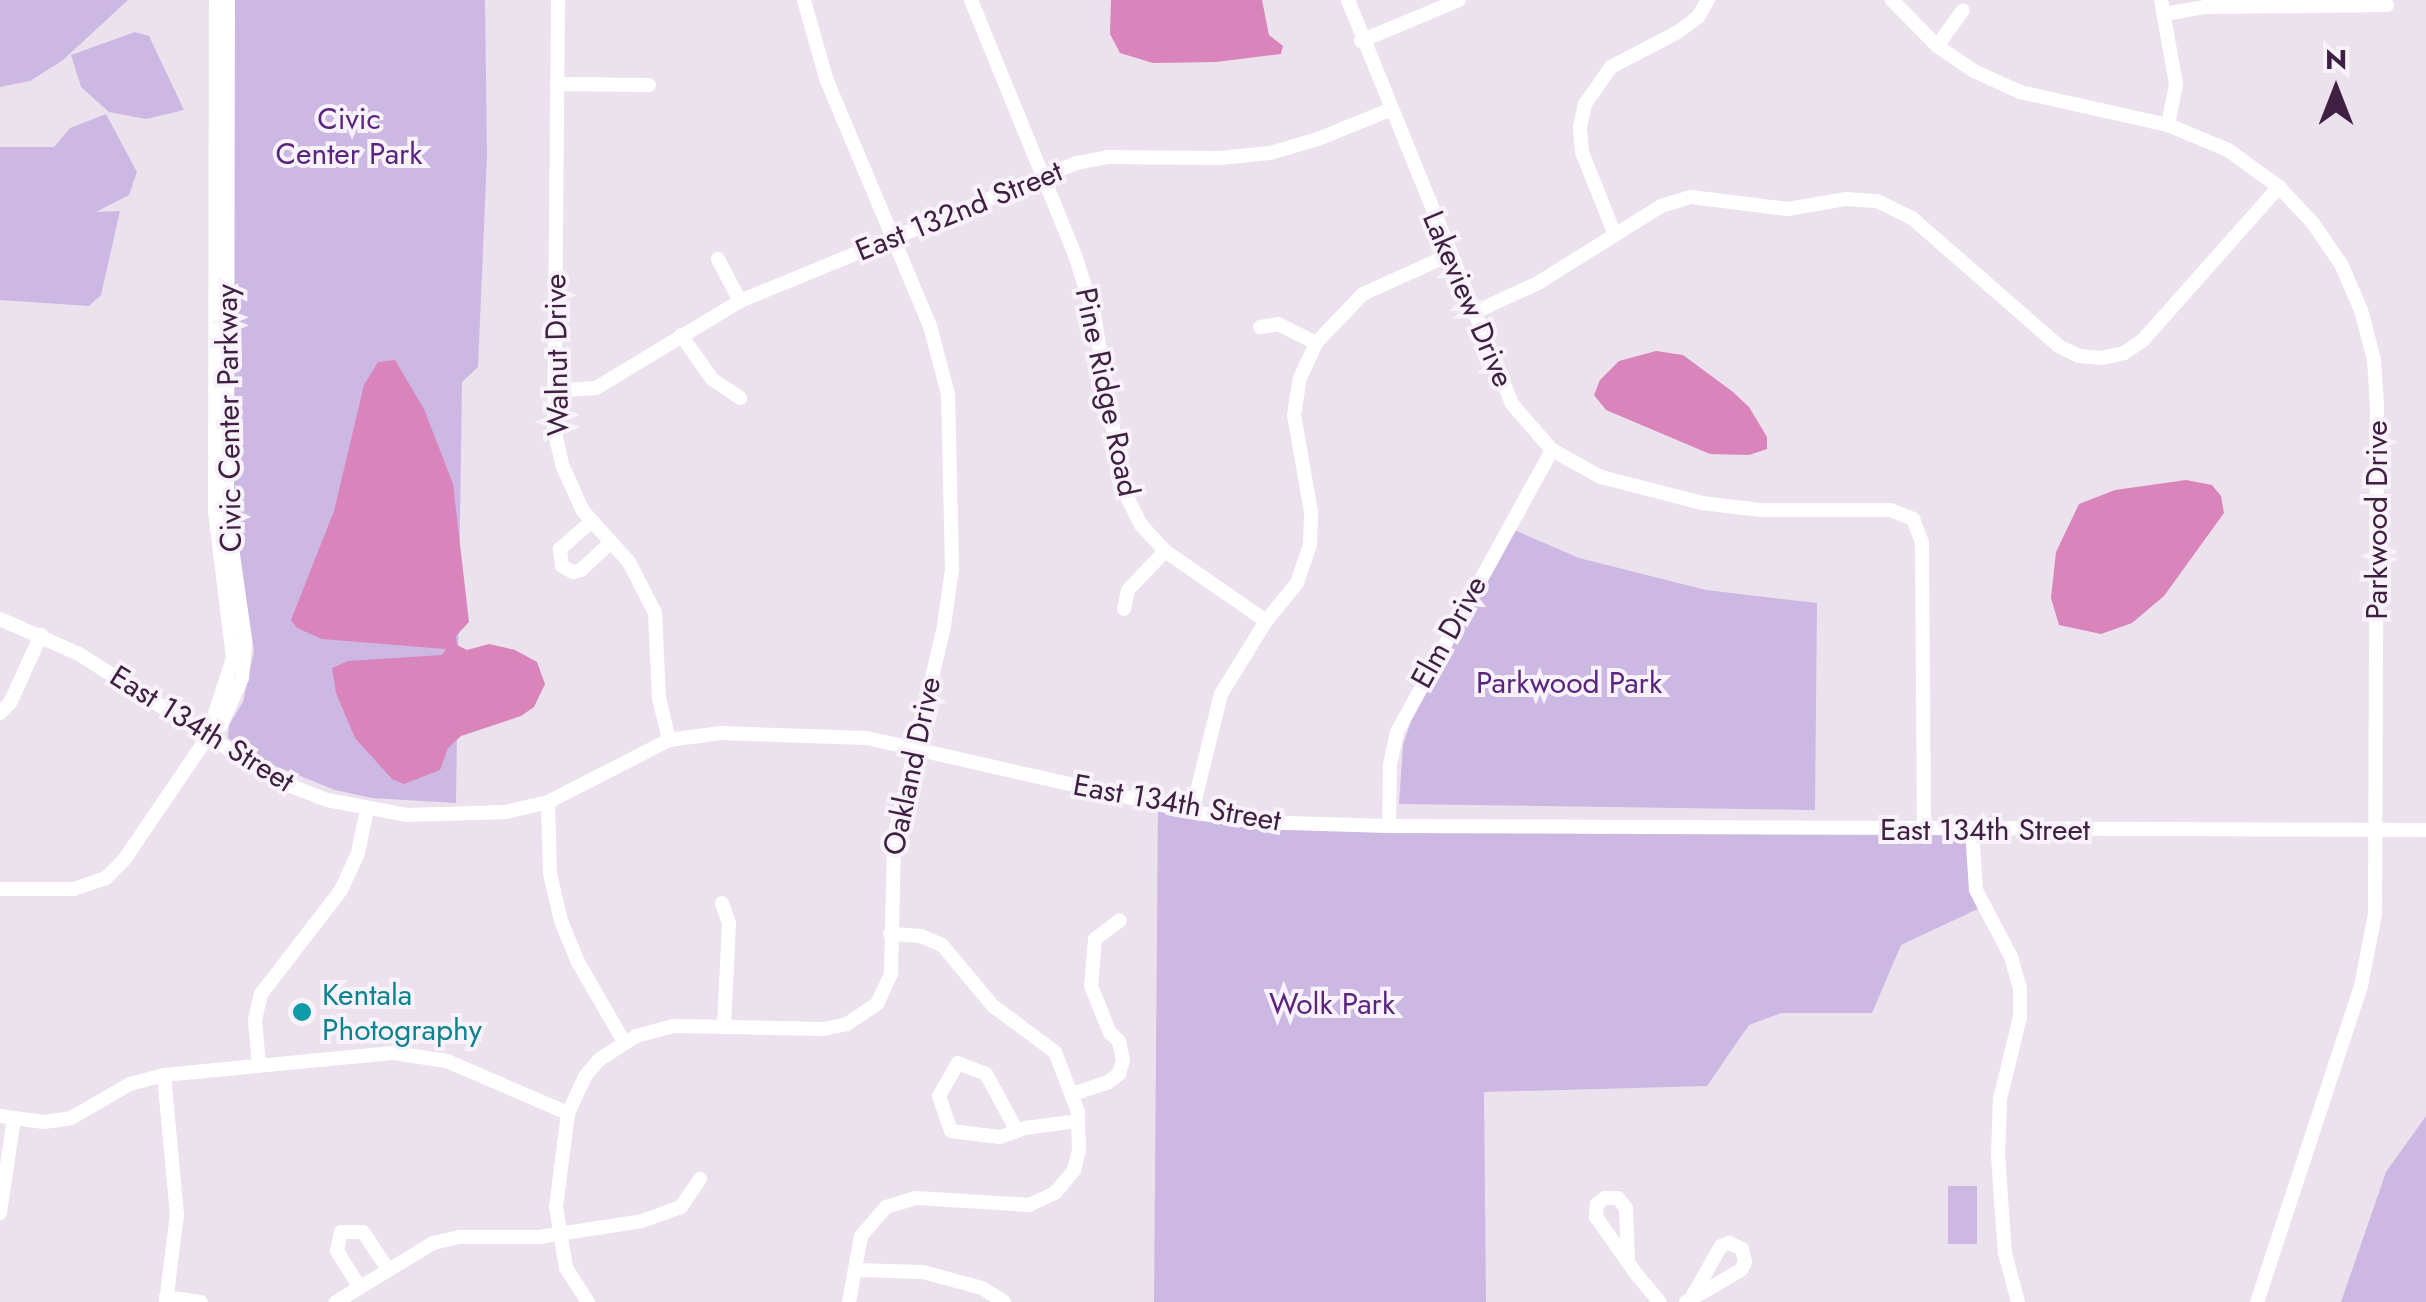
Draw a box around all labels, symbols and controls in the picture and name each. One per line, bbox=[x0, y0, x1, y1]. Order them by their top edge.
text: N bbox=[2325, 39, 2347, 80]
north arrow bbox=[2286, 40, 2386, 140]
park label: Civic Center Park bbox=[275, 101, 423, 172]
street label: East 132nd Street bbox=[850, 153, 1068, 269]
street label: Lakeview Drive bbox=[1415, 206, 1521, 392]
street label: Walnut Drive bbox=[538, 273, 576, 437]
street label: Civic Center Parkway bbox=[209, 284, 249, 552]
street label: Pine Ridge Road bbox=[1067, 284, 1147, 500]
street label: Parkwood Drive bbox=[2359, 420, 2395, 620]
street label: Elm Drive bbox=[1404, 570, 1494, 694]
street label: East 134th Street bbox=[103, 658, 301, 800]
park label: Parkwood Park bbox=[1476, 665, 1662, 701]
street label: Oakland Drive bbox=[876, 674, 948, 858]
street label: East 134th Street bbox=[1070, 767, 1284, 839]
street label: East 134th Street bbox=[1880, 812, 2090, 848]
place label: Kentala Photography bbox=[322, 977, 482, 1048]
park label: Wolk Park bbox=[1269, 986, 1395, 1022]
marker: Kentala Photography bbox=[291, 1001, 313, 1023]

